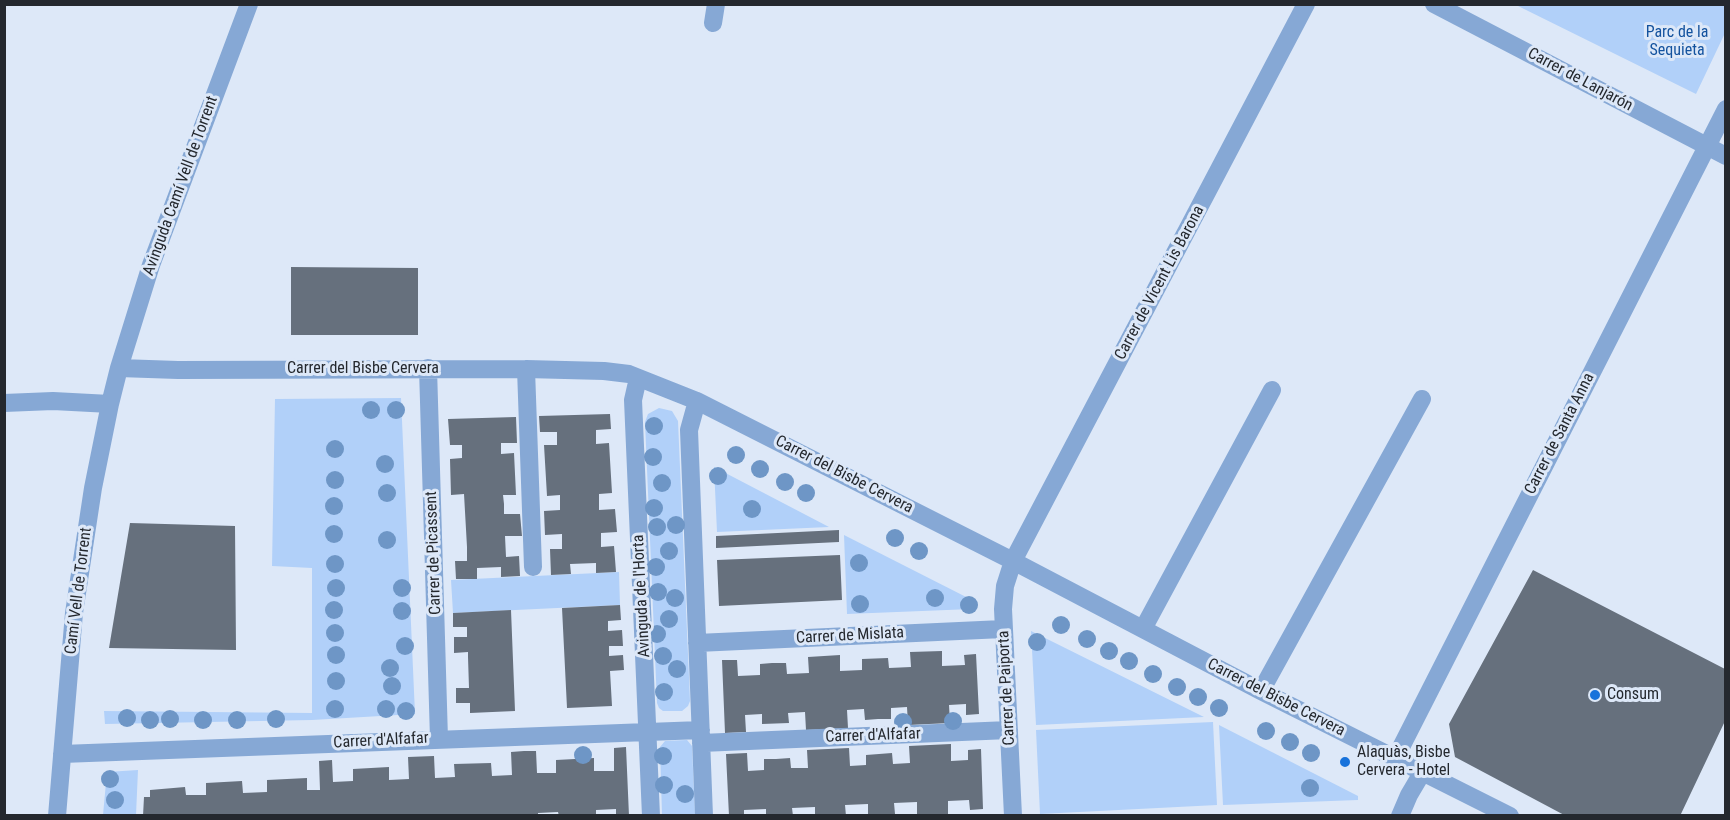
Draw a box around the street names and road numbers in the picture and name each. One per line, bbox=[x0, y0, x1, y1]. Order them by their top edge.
street label: Carrer de Lanjarón bbox=[1524, 44, 1636, 116]
street label: Avinguda Camí Vell de Torrent bbox=[140, 94, 222, 278]
street label: Carrer de Vicent Lis Barona bbox=[1111, 203, 1209, 363]
street label: Carrer del Bisbe Cervera bbox=[287, 359, 439, 379]
street label: Carrer de Santa Anna bbox=[1521, 370, 1599, 498]
street label: Carrer del Bisbe Cervera bbox=[772, 432, 916, 518]
street label: Carrer de Picassent bbox=[422, 491, 446, 615]
street label: Camí Vell de Torrent bbox=[62, 526, 96, 656]
street label: Avinguda de l'Horta bbox=[629, 534, 655, 658]
street label: Carrer de Mislata bbox=[795, 624, 905, 648]
street label: Carrer de Paiporta bbox=[994, 630, 1020, 746]
street label: Carrer del Bisbe Cervera bbox=[1204, 655, 1348, 741]
street label: Carrer d'Alfafar bbox=[825, 725, 921, 747]
street label: Carrer d'Alfafar bbox=[333, 729, 429, 753]

